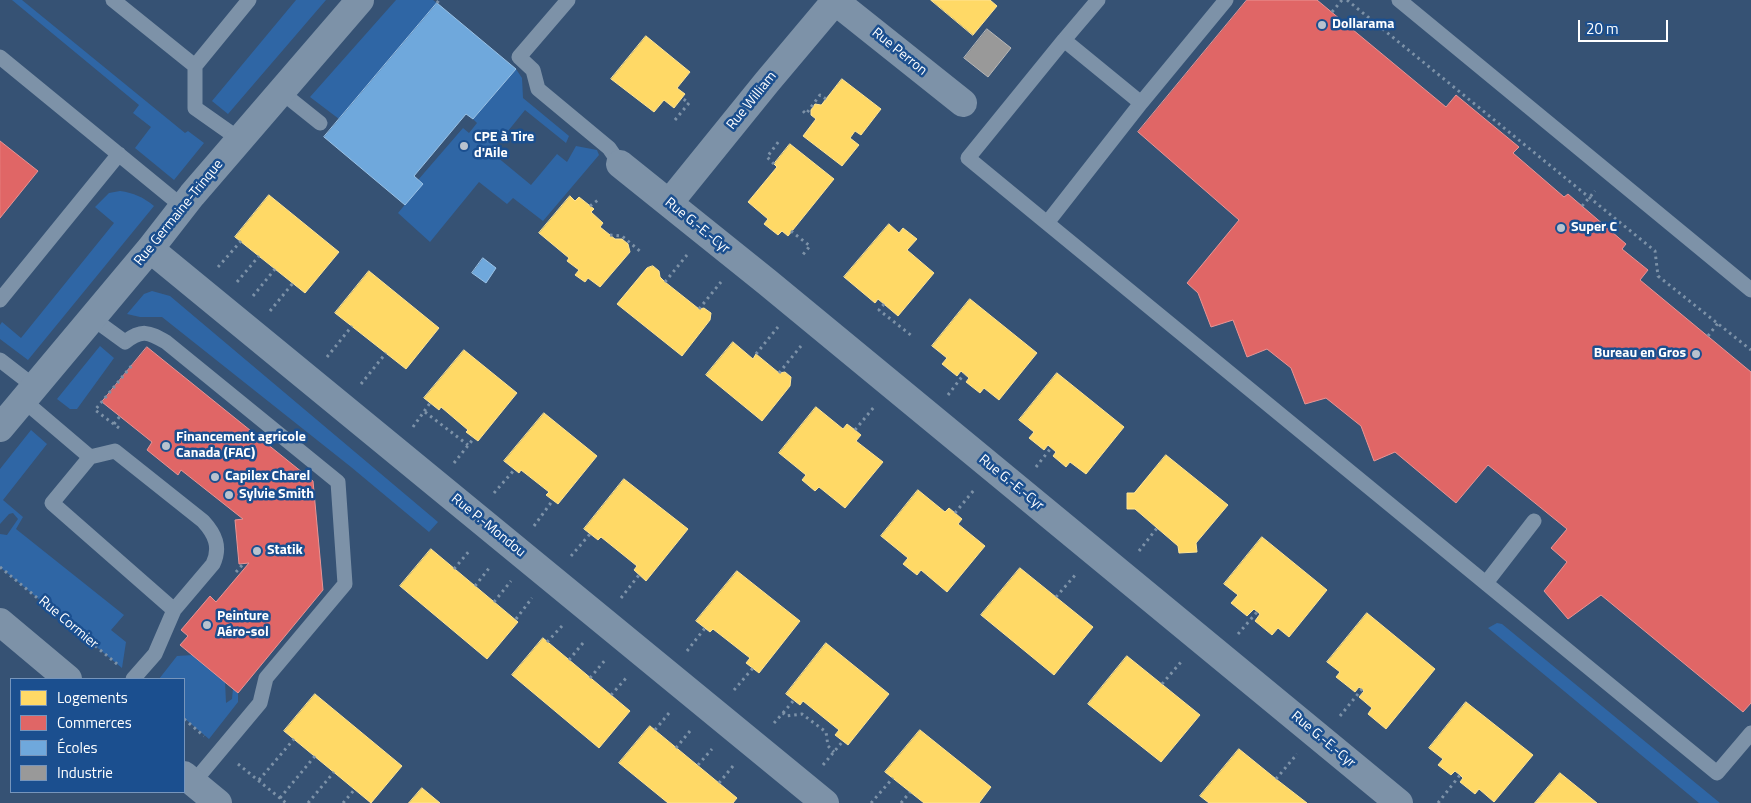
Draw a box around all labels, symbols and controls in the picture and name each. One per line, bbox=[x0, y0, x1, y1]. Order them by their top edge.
scale bar bbox=[1581, 10, 1671, 42]
place label: Dollarama bbox=[1332, 17, 1394, 33]
text: 20 m bbox=[1586, 17, 1619, 40]
marker: Dollarama bbox=[1316, 19, 1328, 31]
street label: Rue Perron bbox=[868, 25, 930, 79]
street label: Rue William bbox=[723, 69, 781, 133]
place label: CPE à Tire d'Aile bbox=[474, 130, 534, 162]
marker: CPE à Tire d'Aile bbox=[458, 140, 470, 152]
street label: Rue Germaine-Trinque bbox=[131, 157, 227, 269]
street label: Rue G.-E.-Cyr bbox=[661, 195, 733, 257]
place label: Super C bbox=[1571, 220, 1617, 236]
marker: Super C bbox=[1555, 222, 1567, 234]
place label: Bureau en Gros bbox=[1594, 346, 1686, 362]
marker: Bureau en Gros bbox=[1690, 348, 1702, 360]
place label: Financement agricole Canada (FAC) bbox=[176, 430, 306, 462]
marker: Financement agricole Canada (FAC) bbox=[160, 440, 172, 452]
street label: Rue G.-E.-Cyr bbox=[975, 452, 1047, 514]
place label: Capilex Charel bbox=[225, 469, 310, 485]
marker: Capilex Charel bbox=[209, 471, 221, 483]
place label: Sylvie Smith bbox=[239, 487, 314, 503]
marker: Sylvie Smith bbox=[223, 489, 235, 501]
street label: Rue P.-Mondou bbox=[447, 491, 529, 561]
place label: Statik bbox=[267, 543, 303, 559]
marker: Statik bbox=[251, 545, 263, 557]
street label: Rue Cormier bbox=[35, 593, 101, 653]
place label: Peinture Aéro-sol bbox=[217, 609, 269, 642]
marker: Peinture Aéro-sol bbox=[201, 619, 213, 631]
legend bbox=[10, 678, 185, 793]
text: Logements bbox=[57, 686, 128, 709]
street label: Rue G.-E.-Cyr bbox=[1287, 708, 1359, 772]
text: Commerces bbox=[57, 711, 132, 734]
text: Écoles bbox=[57, 736, 98, 759]
text: Industrie bbox=[57, 761, 113, 784]

